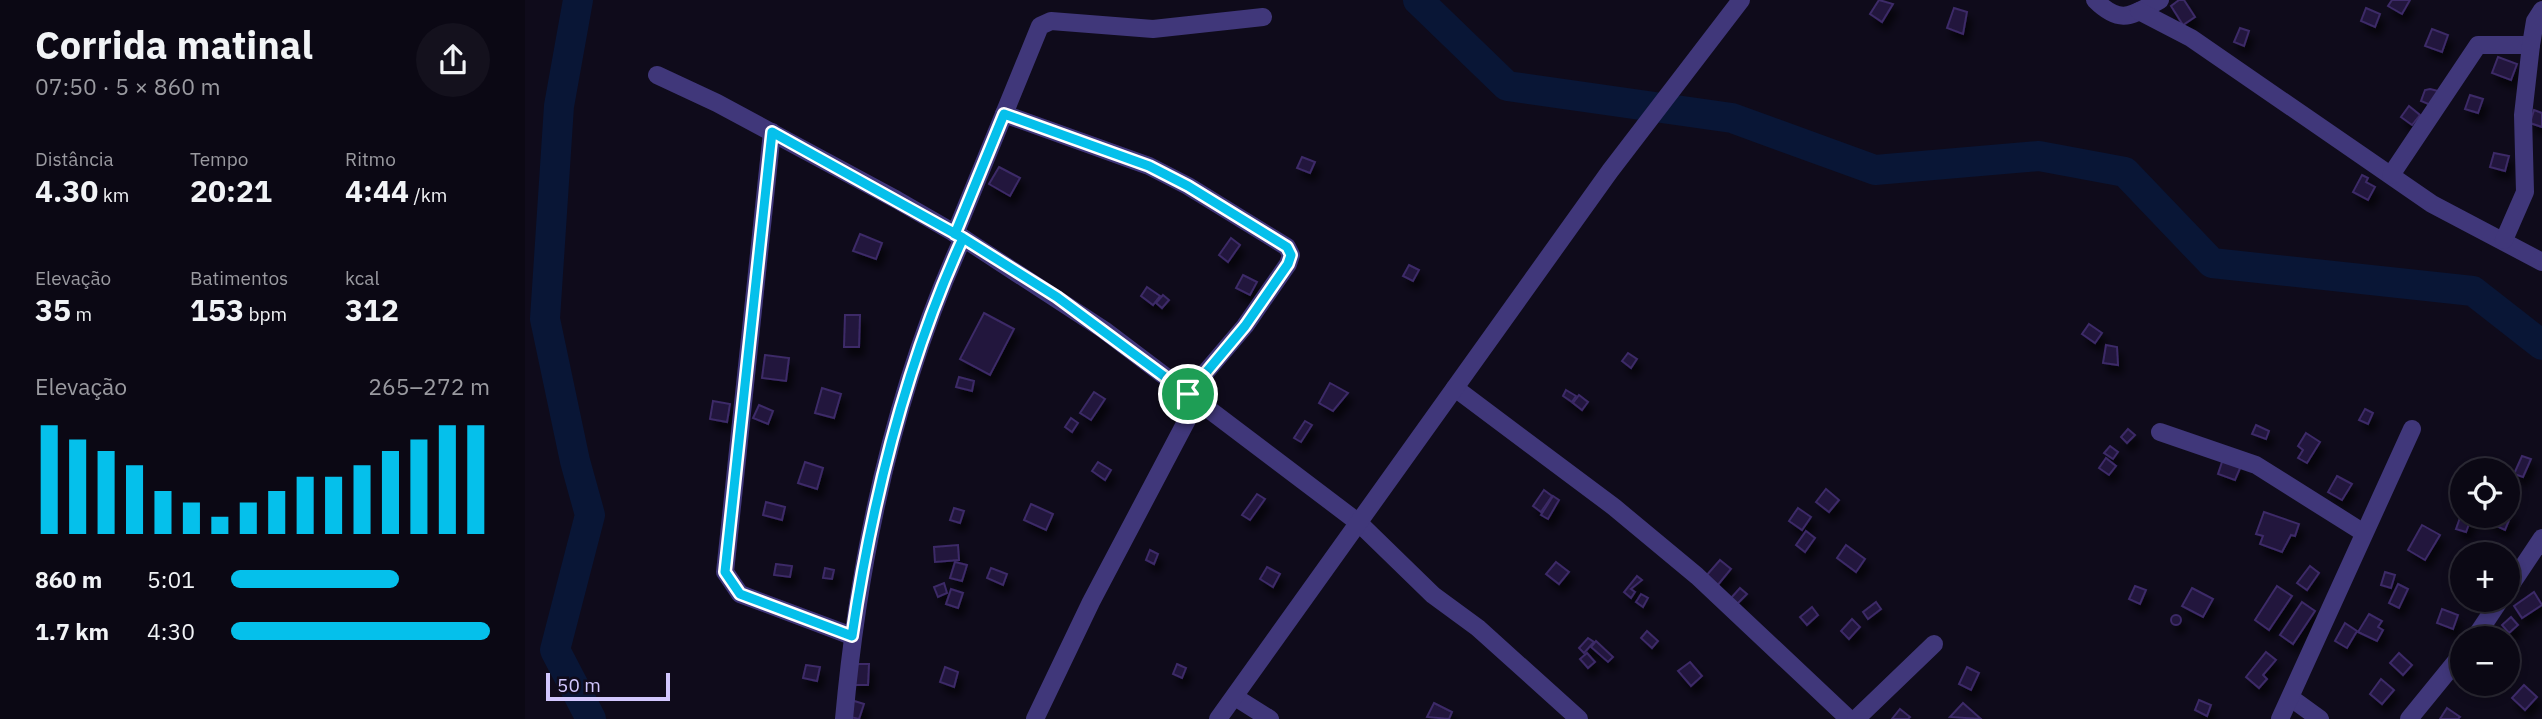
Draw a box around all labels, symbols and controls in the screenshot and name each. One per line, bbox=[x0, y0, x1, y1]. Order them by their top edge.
text: Corrida matinal bbox=[35, 20, 313, 69]
button: share bbox=[416, 23, 490, 97]
text: 07:50 · 5 × 860 m bbox=[35, 71, 221, 101]
text: Distância bbox=[35, 147, 114, 171]
text: Tempo bbox=[190, 147, 248, 171]
text: Ritmo bbox=[345, 147, 396, 171]
text: 4.30 bbox=[35, 171, 98, 210]
text: 20:21 bbox=[190, 171, 272, 210]
text: 4:44 bbox=[345, 171, 409, 210]
text: km bbox=[98, 183, 129, 207]
text: /km bbox=[409, 183, 447, 207]
text: Elevação bbox=[35, 266, 111, 290]
text: Batimentos bbox=[190, 266, 288, 290]
text: kcal bbox=[345, 266, 380, 290]
text: 35 bbox=[35, 290, 71, 329]
text: 153 bbox=[190, 290, 244, 329]
text: 312 bbox=[345, 290, 399, 329]
text: m bbox=[71, 302, 92, 326]
text: bpm bbox=[244, 302, 287, 326]
pin bbox=[1158, 364, 1218, 424]
text: Elevação bbox=[35, 371, 127, 401]
text: 265–272 m bbox=[368, 371, 490, 401]
icon: arrive bbox=[1169, 375, 1207, 413]
map controls bbox=[2450, 458, 2520, 696]
button: locate bbox=[2450, 458, 2520, 528]
button: + bbox=[2450, 542, 2520, 612]
text: 860 m bbox=[35, 564, 102, 594]
text: 5:01 bbox=[147, 564, 195, 594]
text: 1.7 km bbox=[35, 616, 109, 646]
text: 4:30 bbox=[147, 616, 195, 646]
button: − bbox=[2450, 626, 2520, 696]
scale bar bbox=[546, 670, 670, 702]
text: 50 m bbox=[557, 673, 601, 697]

